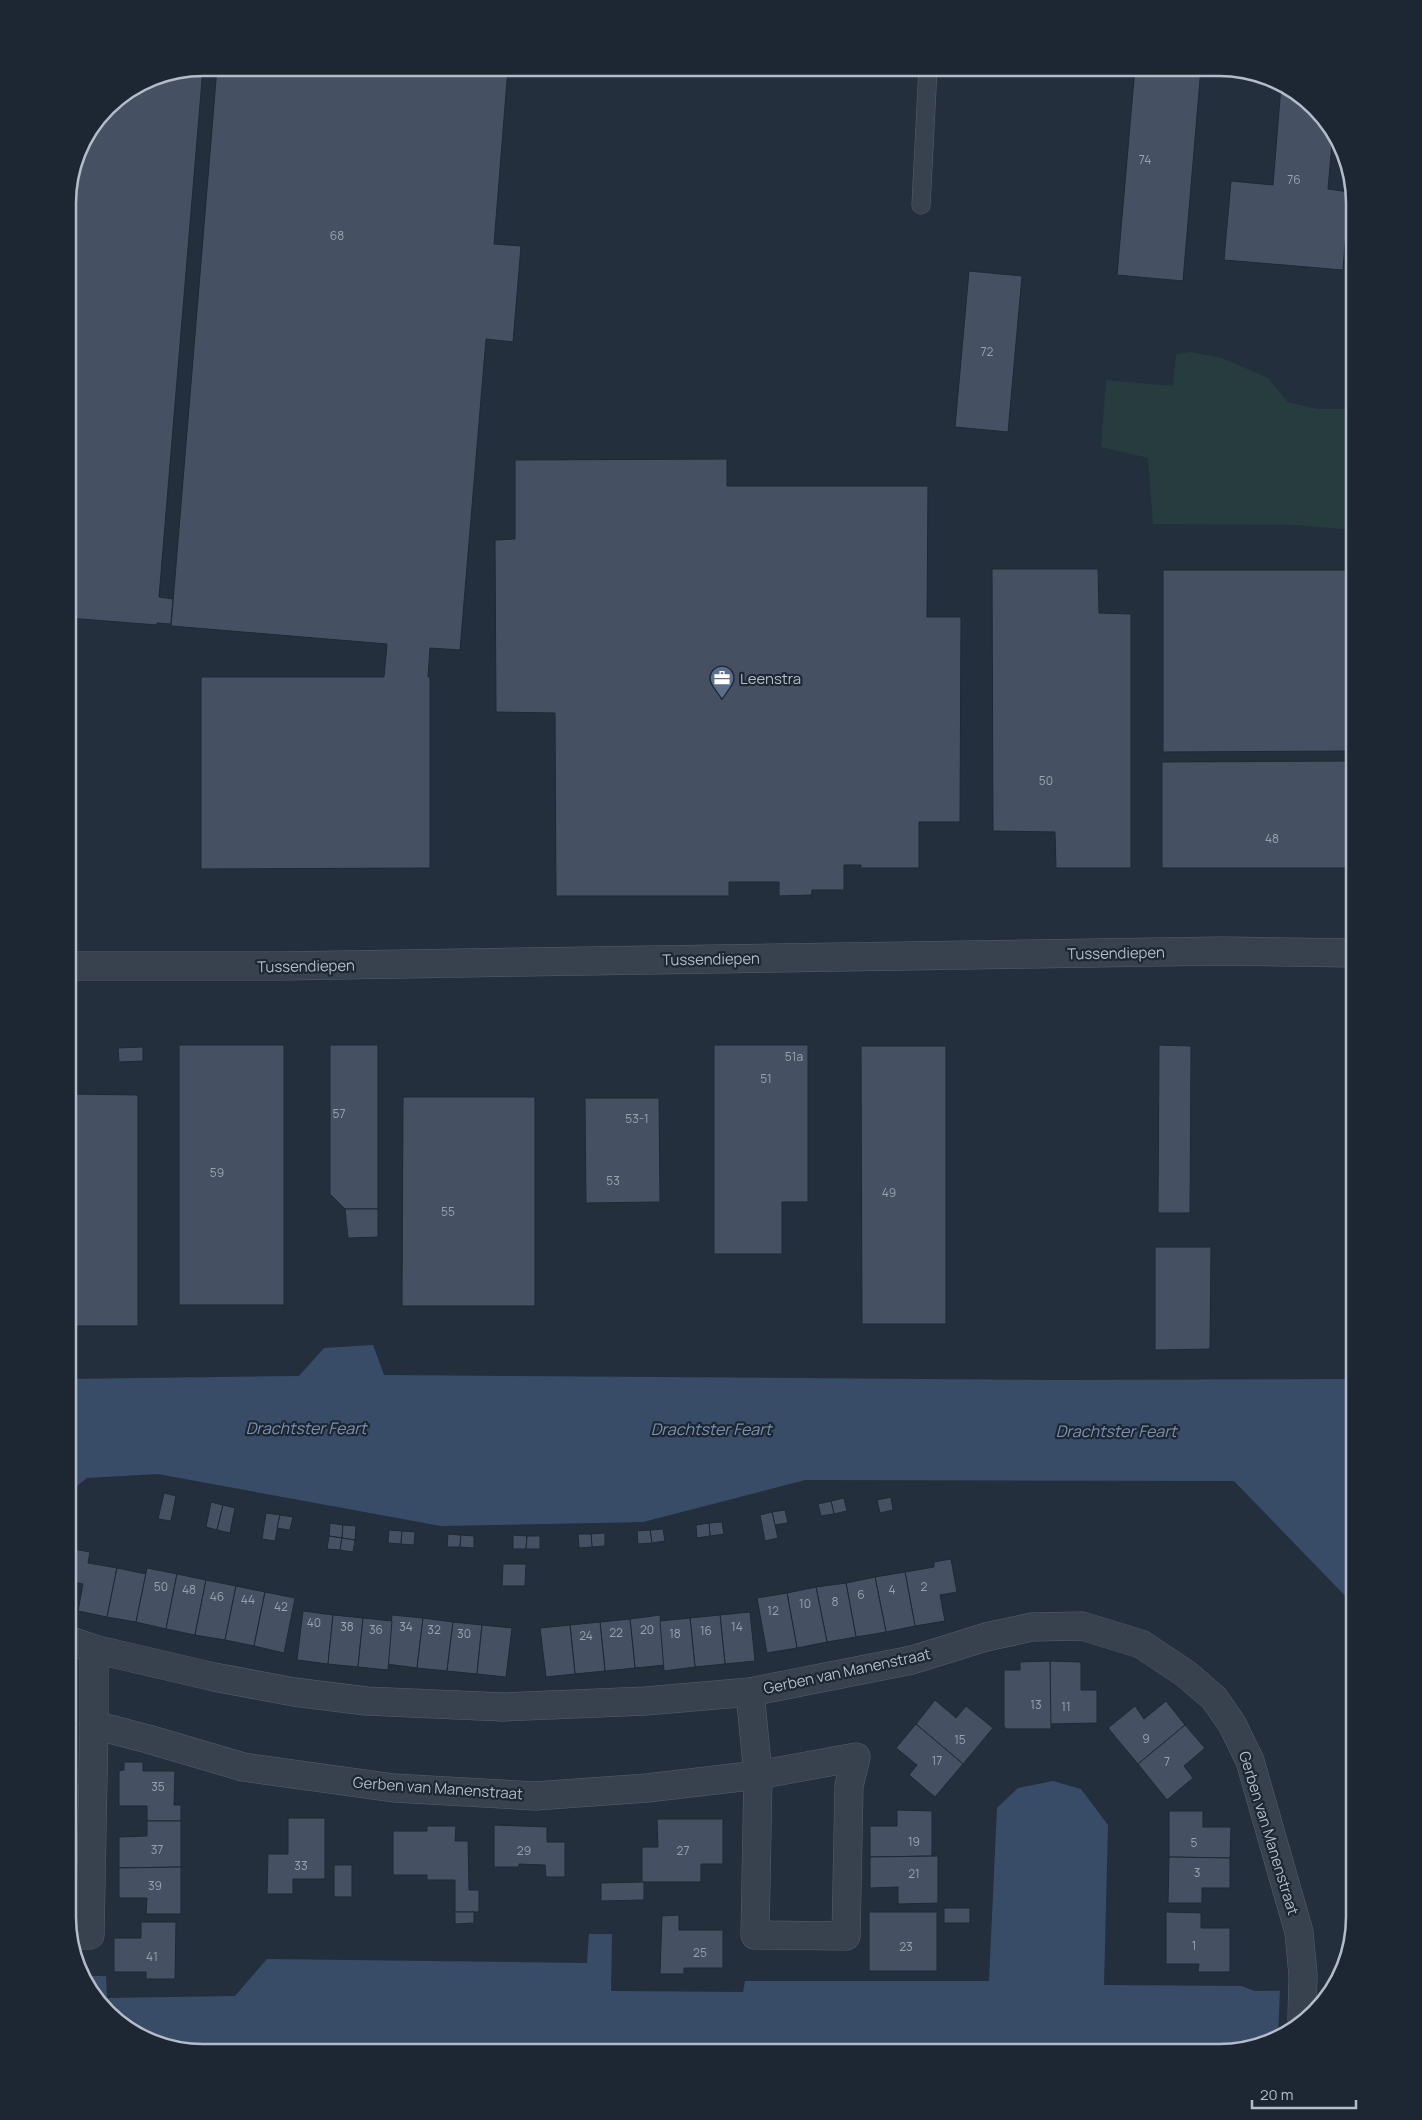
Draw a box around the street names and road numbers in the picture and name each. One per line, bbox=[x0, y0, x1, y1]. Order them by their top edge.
street label: Tussendiepen bbox=[1067, 942, 1165, 964]
street label: Tussendiepen bbox=[662, 948, 760, 970]
street label: Tussendiepen bbox=[257, 955, 355, 977]
street label: Gerben van Manenstraat bbox=[761, 1643, 933, 1699]
street label: Gerben van Manenstraat bbox=[1234, 1748, 1304, 1918]
street label: Gerben van Manenstraat bbox=[352, 1772, 524, 1804]

